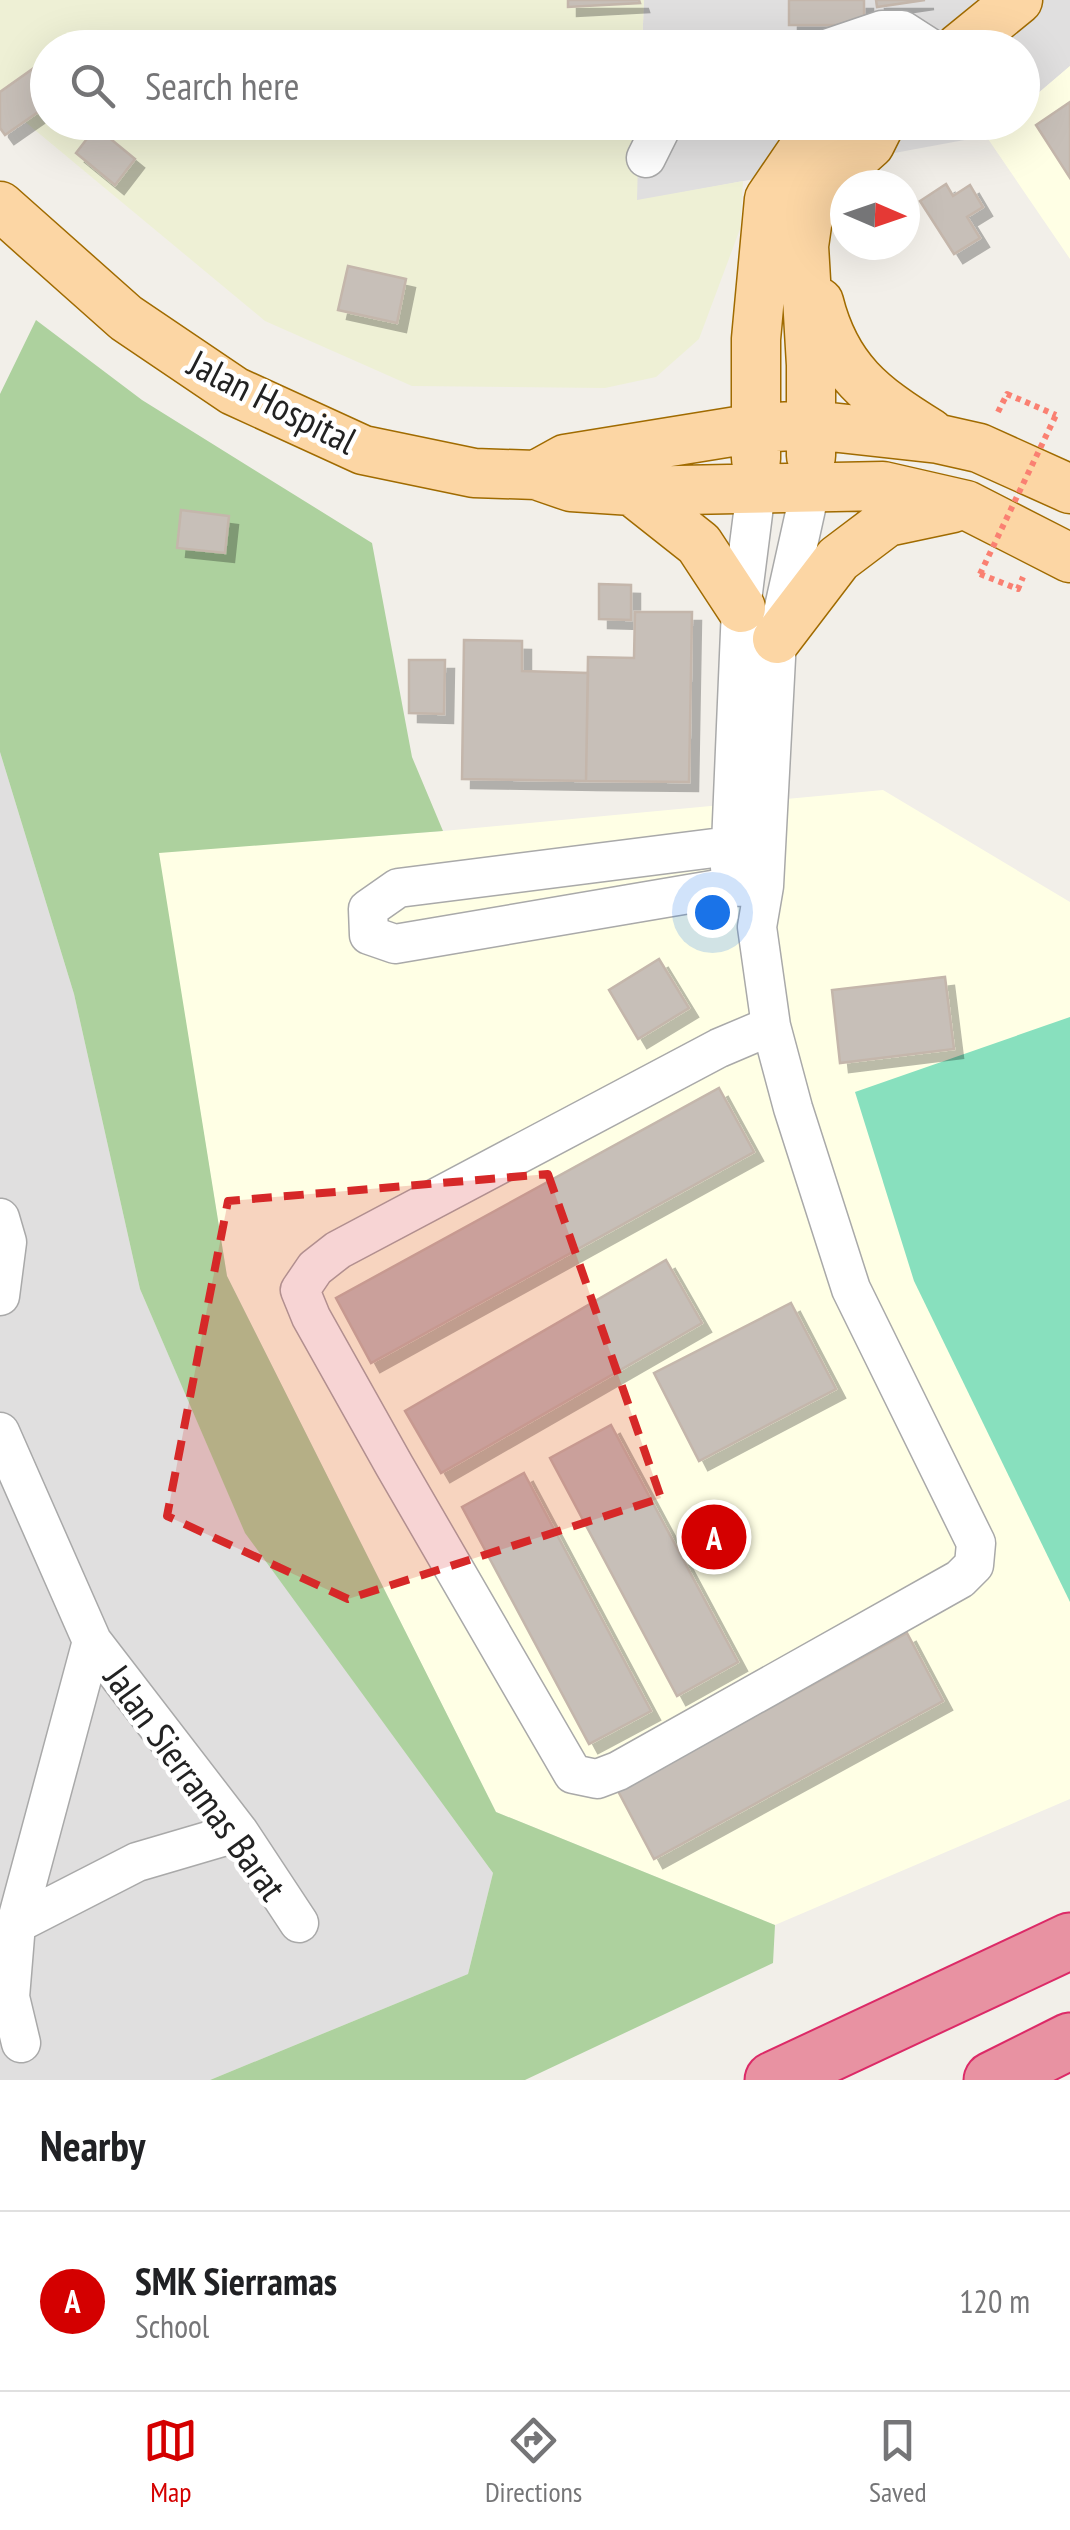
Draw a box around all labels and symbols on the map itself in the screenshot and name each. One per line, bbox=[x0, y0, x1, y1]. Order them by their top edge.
north arrow bbox=[830, 170, 920, 260]
street label: Jalan Hospital bbox=[180, 337, 365, 464]
your location bbox=[687, 887, 738, 938]
pin: A bbox=[682, 1500, 746, 1574]
street label: Jalan Sierramas Barat bbox=[93, 1654, 298, 1910]

